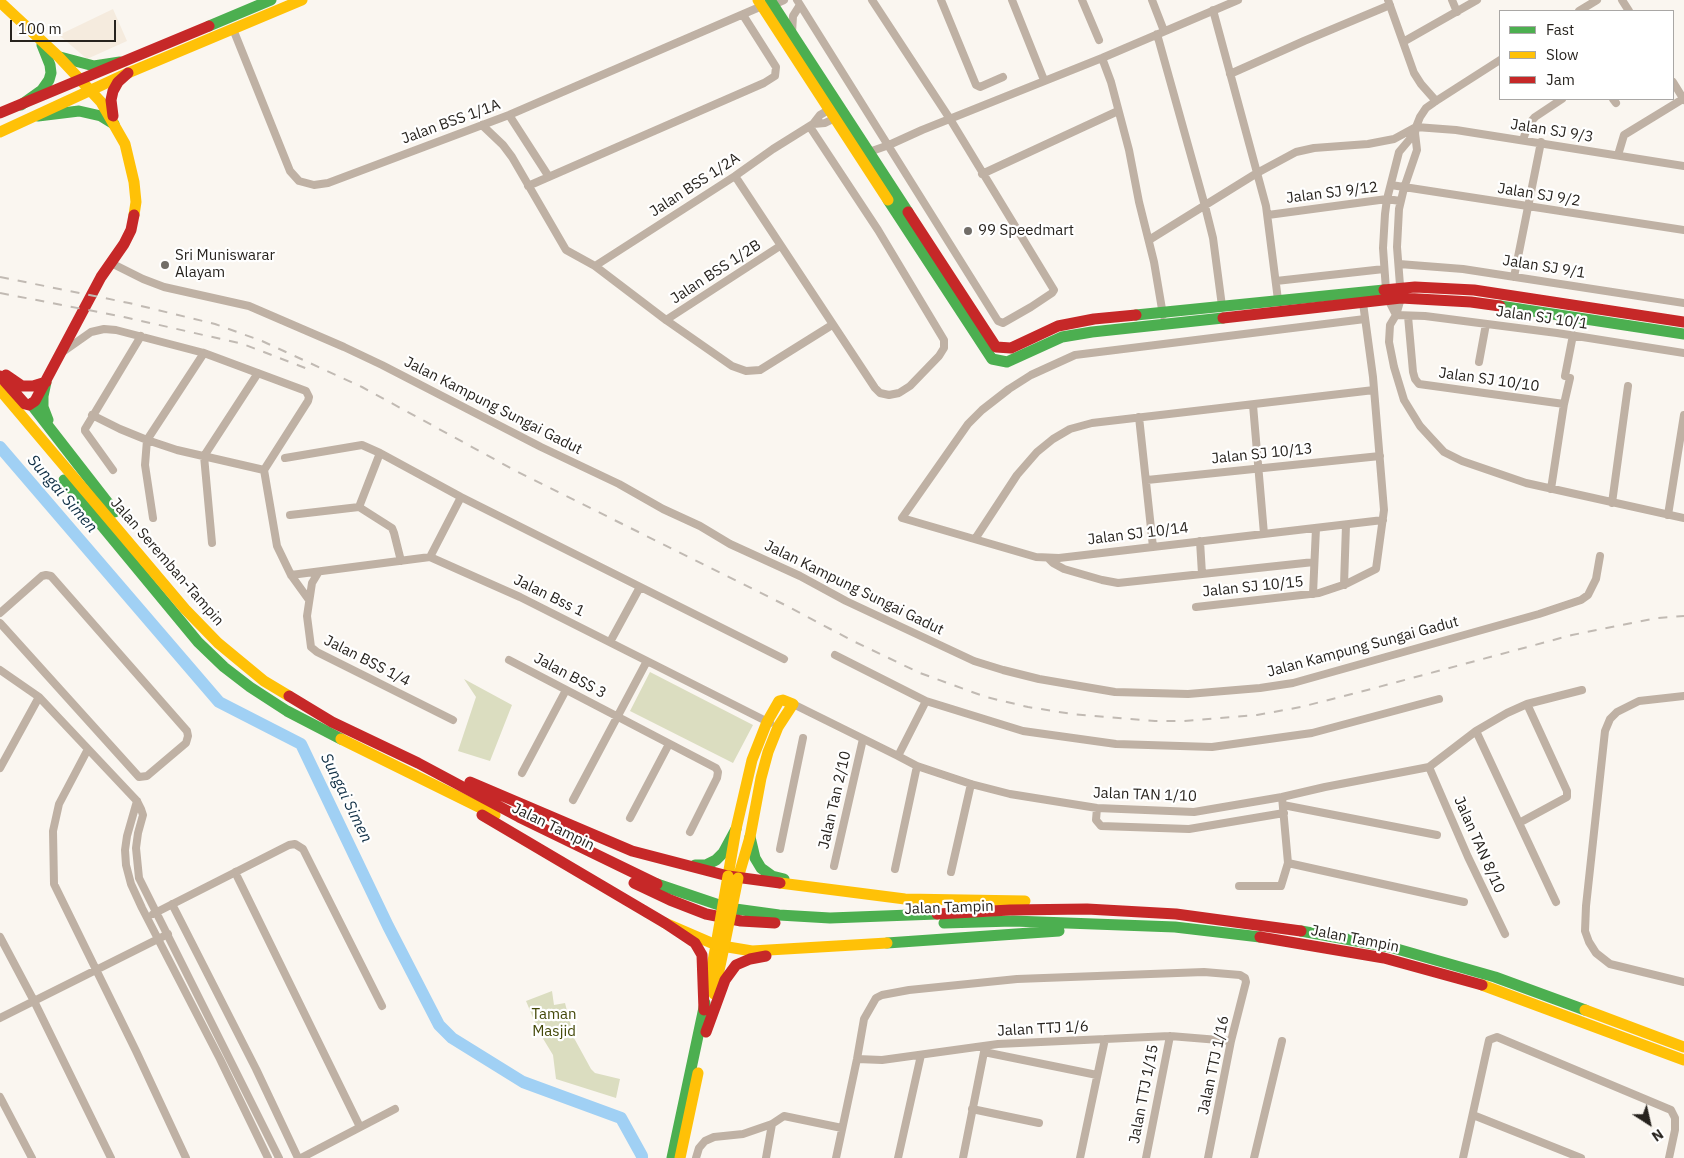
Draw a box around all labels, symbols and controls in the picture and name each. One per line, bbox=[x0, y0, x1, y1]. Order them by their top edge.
scale bar bbox=[12, 10, 119, 42]
legend bbox=[1499, 10, 1674, 100]
text: 100 m bbox=[18, 19, 62, 38]
text: Fast bbox=[1546, 20, 1574, 39]
text: Slow bbox=[1546, 45, 1579, 64]
text: Jam bbox=[1546, 70, 1575, 89]
street label: Jalan BSS 1/1A bbox=[399, 96, 503, 148]
street label: Jalan SJ 9/3 bbox=[1509, 116, 1595, 146]
street label: Jalan BSS 1/2A bbox=[647, 149, 743, 221]
street label: Jalan SJ 9/12 bbox=[1285, 178, 1379, 208]
street label: Jalan SJ 9/2 bbox=[1496, 180, 1582, 210]
place label: 99 Speedmart bbox=[978, 222, 1074, 240]
marker: 99 Speedmart bbox=[962, 225, 974, 237]
street label: Jalan BSS 1/2B bbox=[668, 236, 764, 308]
place label: Sri Muniswarar Alayam bbox=[175, 247, 275, 282]
street label: Jalan SJ 9/1 bbox=[1501, 252, 1587, 282]
marker: Sri Muniswarar Alayam bbox=[159, 259, 171, 271]
street label: Jalan SJ 10/1 bbox=[1495, 303, 1589, 333]
street label: Jalan Kampung Sungai Gadut bbox=[401, 353, 585, 459]
street label: Jalan SJ 10/10 bbox=[1438, 364, 1540, 396]
street label: Jalan SJ 10/13 bbox=[1211, 440, 1313, 468]
water label: Sungai Simen bbox=[23, 451, 101, 537]
street label: Jalan Seremban-Tampin bbox=[107, 494, 227, 630]
street label: Jalan SJ 10/14 bbox=[1087, 519, 1189, 549]
street label: Jalan Kampung Sungai Gadut bbox=[761, 537, 947, 639]
street label: Jalan Bss 1 bbox=[511, 571, 587, 621]
street label: Jalan SJ 10/15 bbox=[1202, 573, 1304, 601]
street label: Jalan Kampung Sungai Gadut bbox=[1265, 613, 1461, 681]
street label: Jalan BSS 1/4 bbox=[321, 632, 413, 690]
street label: Jalan BSS 3 bbox=[531, 649, 609, 703]
street label: Jalan Tan 2/10 bbox=[815, 749, 855, 851]
water label: Sungai Simen bbox=[316, 750, 376, 846]
street label: Jalan TAN 1/10 bbox=[1093, 784, 1197, 806]
street label: Jalan TAN 8/10 bbox=[1450, 794, 1508, 896]
street label: Jalan Tampin bbox=[509, 799, 597, 855]
street label: Jalan Tampin bbox=[904, 897, 994, 919]
street label: Jalan Tampin bbox=[1309, 922, 1401, 956]
park label: Taman Masjid bbox=[531, 1006, 577, 1041]
street label: Jalan TTJ 1/16 bbox=[1195, 1014, 1233, 1116]
street label: Jalan TTJ 1/6 bbox=[997, 1018, 1089, 1040]
street label: Jalan TTJ 1/15 bbox=[1126, 1043, 1162, 1145]
north arrow bbox=[1624, 1098, 1674, 1148]
text: N bbox=[1648, 1125, 1667, 1146]

